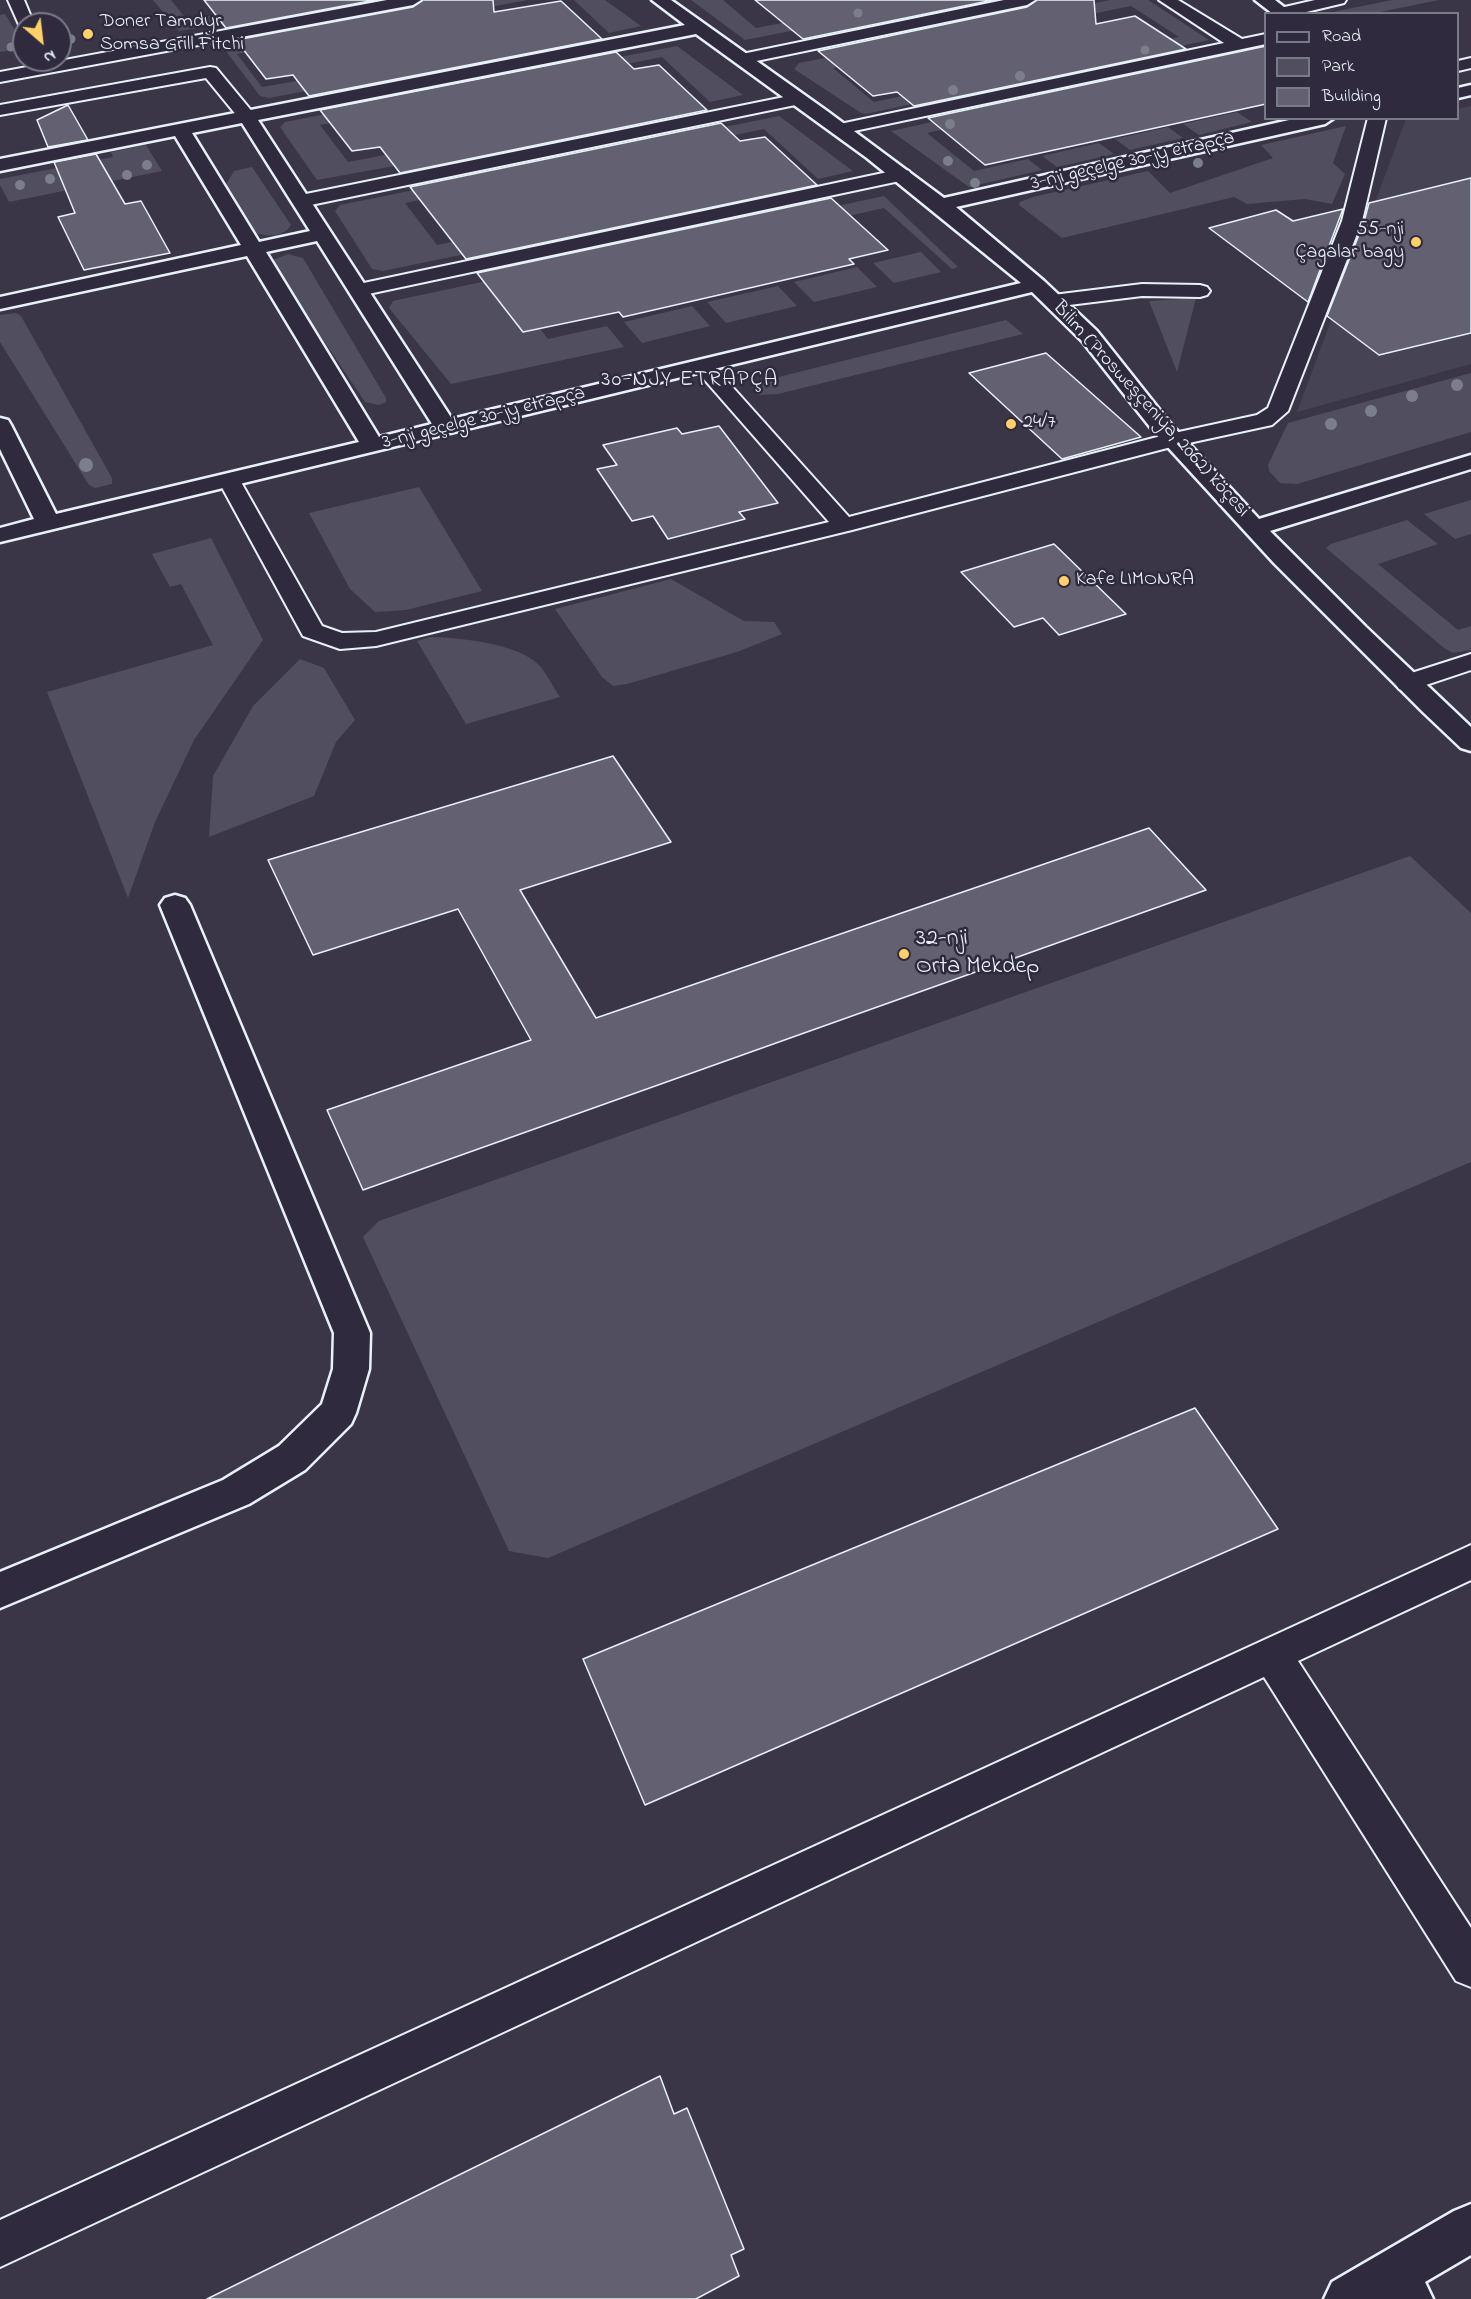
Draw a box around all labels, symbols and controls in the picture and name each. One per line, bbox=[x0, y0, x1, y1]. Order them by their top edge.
place label: Doner Tamdyr Somsa Grill Fitchi bbox=[100, 11, 244, 58]
north arrow bbox=[12, 12, 72, 72]
legend bbox=[1264, 12, 1459, 120]
text: Road bbox=[1322, 24, 1361, 50]
marker: Doner Tamdyr Somsa Grill Fitchi bbox=[81, 27, 95, 41]
text: N bbox=[39, 43, 60, 69]
text: Park bbox=[1322, 54, 1355, 80]
text: Building bbox=[1322, 84, 1381, 110]
street label: 3-nji geçelge 30-jy etrapça bbox=[1029, 127, 1237, 197]
place label: 55-nji Çagalar bagy bbox=[1296, 219, 1404, 266]
marker: 55-nji Çagalar bagy bbox=[1409, 235, 1423, 249]
street label: Bilim (Prosweşçeniýa, 2062) köçesi bbox=[1046, 297, 1254, 523]
district label: 30-NJY ETRAPÇA bbox=[601, 368, 779, 394]
street label: 3-nji geçelge 30-jy etrapça bbox=[380, 382, 588, 456]
place label: 24/7 bbox=[1023, 412, 1056, 436]
marker: 24/7 bbox=[1004, 417, 1018, 431]
place label: Kafe LIMONRA bbox=[1076, 569, 1194, 593]
marker: Kafe LIMONRA bbox=[1057, 574, 1071, 588]
place label: 32-nji Orta Mekdep bbox=[916, 926, 1039, 982]
marker: 32-nji Orta Mekdep bbox=[897, 947, 911, 961]

